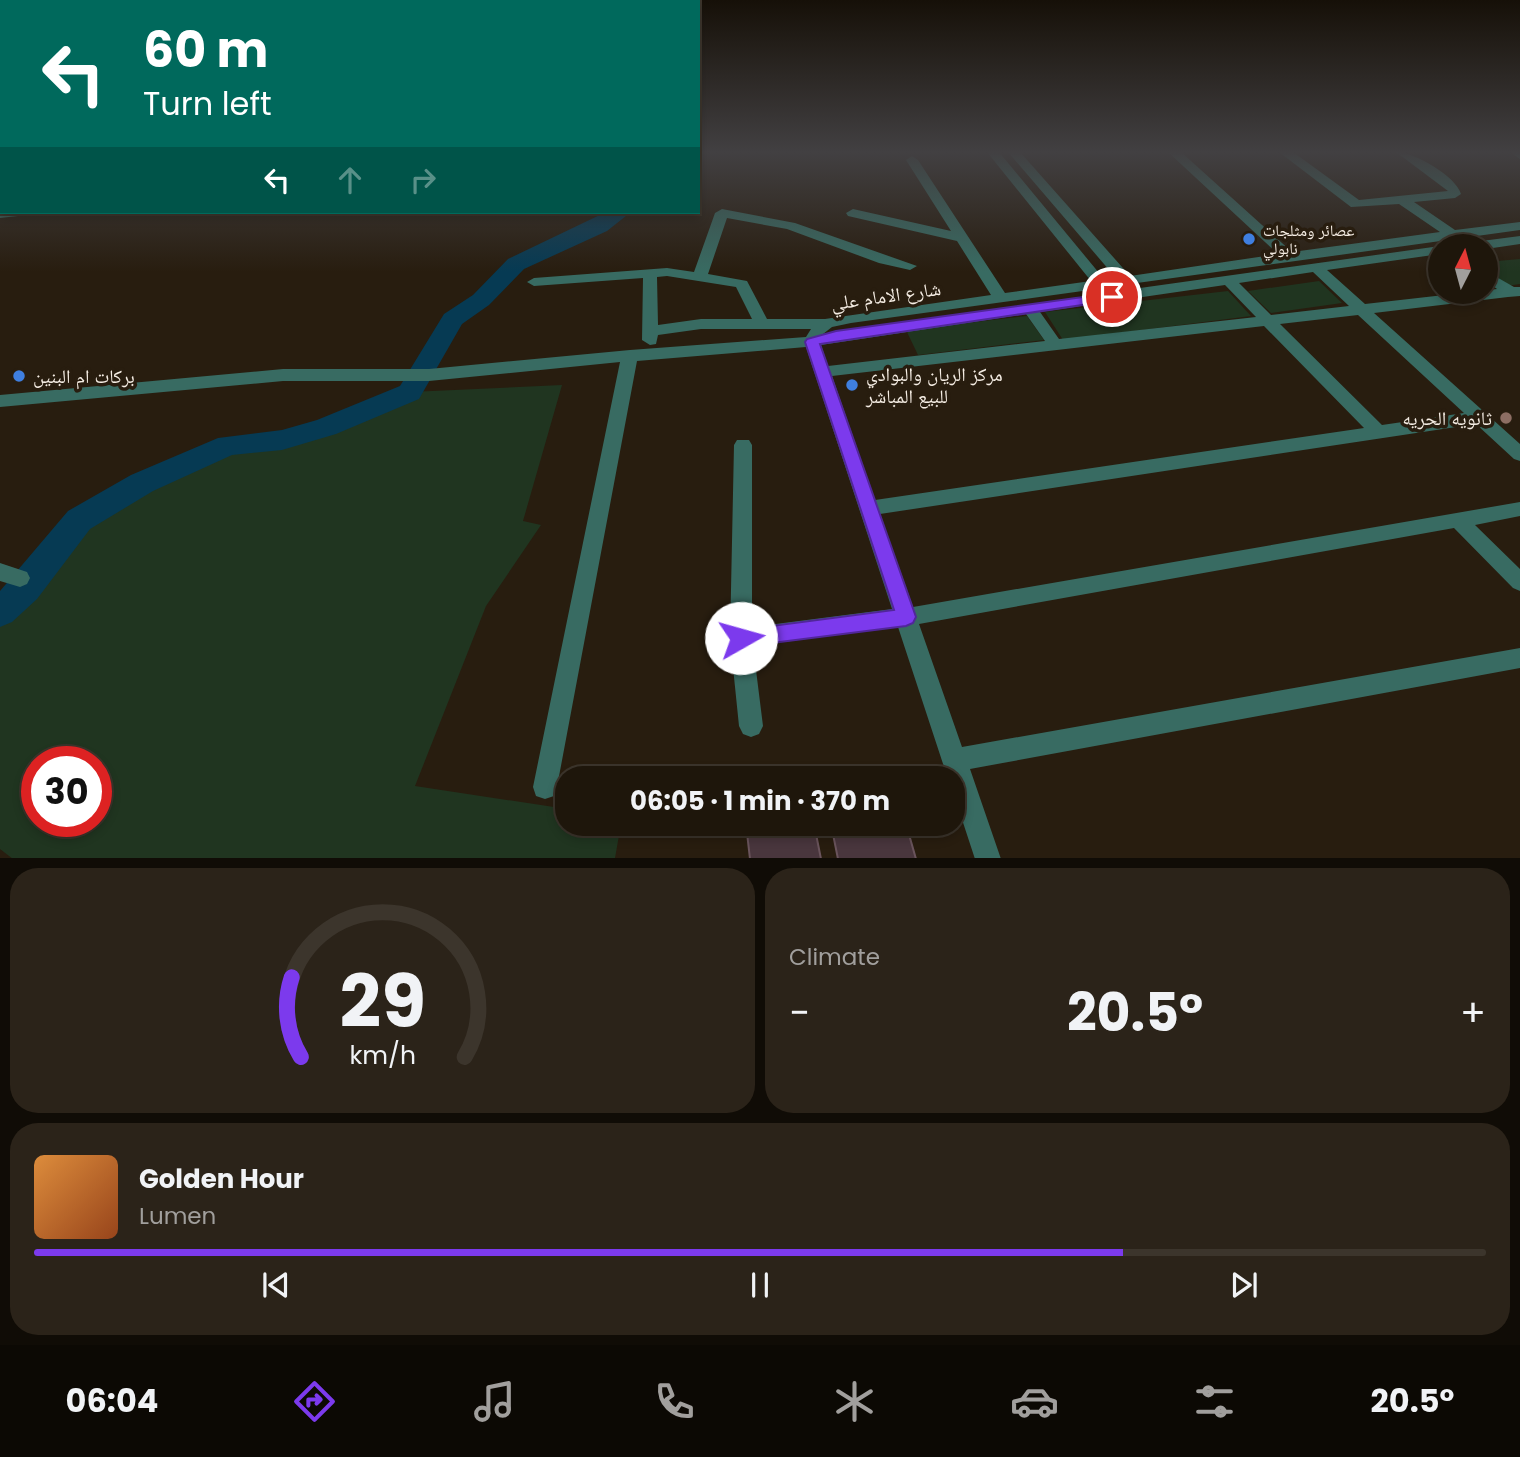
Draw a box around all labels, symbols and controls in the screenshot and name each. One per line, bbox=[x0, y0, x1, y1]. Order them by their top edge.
text: 60 m bbox=[143, 16, 268, 84]
icon: left bbox=[28, 28, 119, 119]
text: Turn left bbox=[143, 81, 272, 126]
icon: left bbox=[258, 161, 296, 199]
icon: ahead bbox=[331, 161, 369, 199]
icon: right bbox=[404, 161, 442, 199]
place label: عصائر ومثلجات نابولي bbox=[1263, 219, 1354, 261]
marker: عصائر ومثلجات نابولي bbox=[1241, 231, 1257, 247]
north arrow bbox=[1428, 234, 1498, 304]
map controls bbox=[1428, 234, 1498, 304]
pin bbox=[1082, 267, 1142, 327]
street label: شارع الامام علي bbox=[829, 275, 943, 319]
icon: arrive bbox=[1093, 278, 1131, 316]
place label: مركز الريان والبوادي للبيع المباشر bbox=[865, 361, 1003, 410]
place label: بركات ام البنين bbox=[33, 363, 135, 390]
marker: بركات ام البنين bbox=[11, 368, 27, 384]
marker: مركز الريان والبوادي للبيع المباشر bbox=[844, 377, 860, 393]
place label: ثانويه الحريه bbox=[1402, 405, 1492, 432]
marker: ثانويه الحريه bbox=[1498, 410, 1514, 426]
position arrow bbox=[704, 601, 778, 675]
speed limit sign: 30 bbox=[21, 746, 112, 837]
text: 06:05 · 1 min · 370 m bbox=[630, 783, 890, 819]
text: Climate bbox=[789, 941, 880, 973]
text: 29 bbox=[339, 951, 426, 1052]
text: 20.5° bbox=[1067, 976, 1203, 1049]
text: − bbox=[789, 986, 810, 1039]
text: + bbox=[1460, 986, 1486, 1039]
text: km/h bbox=[349, 1037, 416, 1072]
text: Golden Hour bbox=[139, 1161, 304, 1197]
text: Lumen bbox=[139, 1200, 216, 1232]
icon: previous bbox=[257, 1266, 295, 1304]
icon: pause bbox=[741, 1266, 779, 1304]
icon: next bbox=[1225, 1266, 1263, 1304]
icon: directions bbox=[290, 1377, 339, 1426]
icon: music bbox=[470, 1377, 519, 1426]
icon: phone bbox=[650, 1377, 699, 1426]
icon: climate bbox=[830, 1377, 879, 1426]
icon: car bbox=[1010, 1377, 1059, 1426]
icon: filters bbox=[1190, 1377, 1239, 1426]
text: 06:04 bbox=[66, 1378, 158, 1423]
text: 20.5° bbox=[1371, 1378, 1454, 1423]

